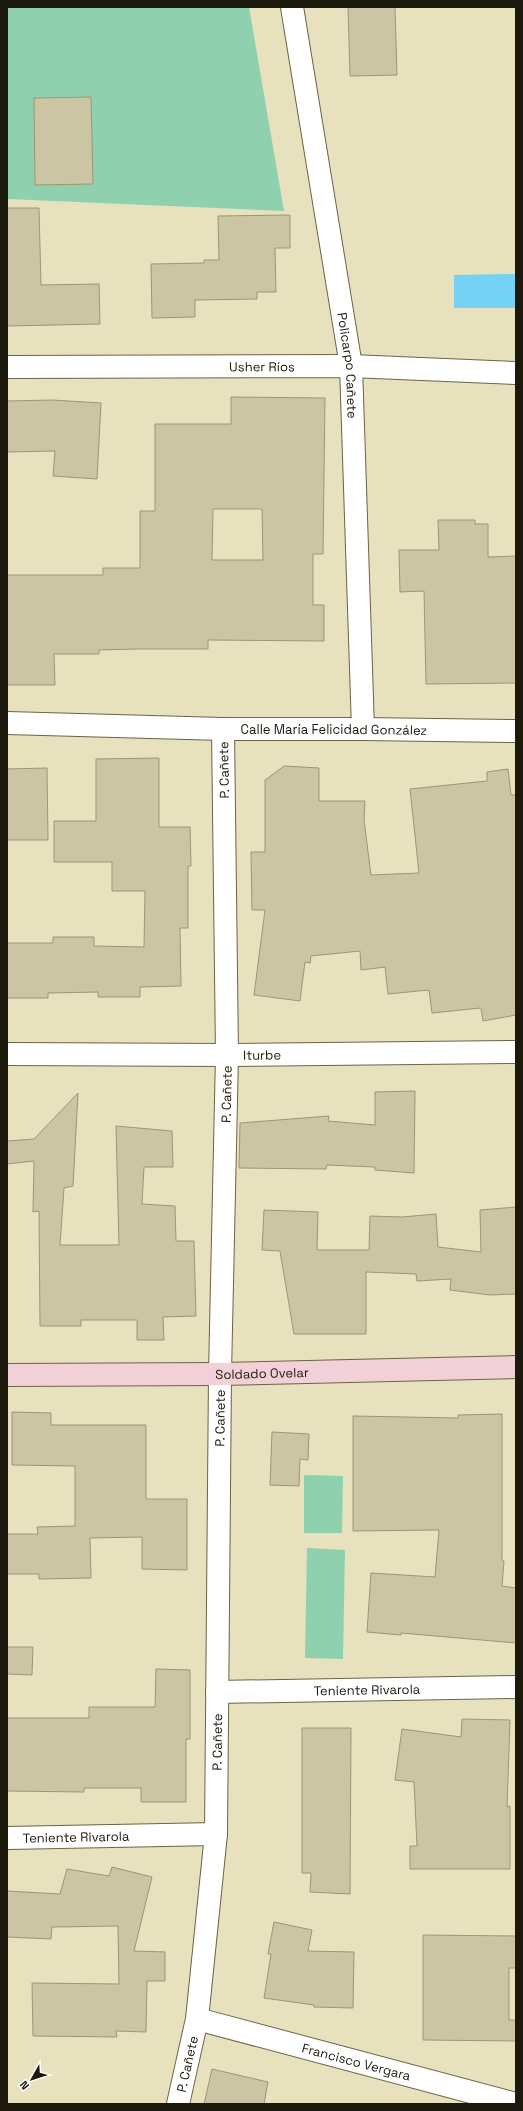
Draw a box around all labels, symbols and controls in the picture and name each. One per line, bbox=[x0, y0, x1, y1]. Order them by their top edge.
street label: Policarpo Cañete bbox=[334, 311, 361, 419]
street label: Usher Ríos bbox=[229, 358, 295, 375]
street label: Calle María Felicidad González bbox=[241, 720, 428, 738]
street label: P. Cañete bbox=[215, 741, 233, 799]
street label: Iturbe bbox=[243, 1046, 281, 1063]
street label: P. Cañete bbox=[217, 1065, 235, 1123]
street label: Soldado Ovelar bbox=[215, 1363, 309, 1383]
street label: P. Cañete bbox=[211, 1389, 228, 1447]
street label: Teniente Rivarola bbox=[314, 1680, 421, 1699]
street label: P. Cañete bbox=[208, 1713, 226, 1771]
street label: Teniente Rivarola bbox=[23, 1827, 130, 1846]
street label: P. Cañete bbox=[172, 2034, 201, 2094]
street label: Francisco Vergara bbox=[300, 2039, 413, 2084]
north arrow bbox=[12, 2059, 52, 2099]
text: N bbox=[16, 2078, 32, 2093]

